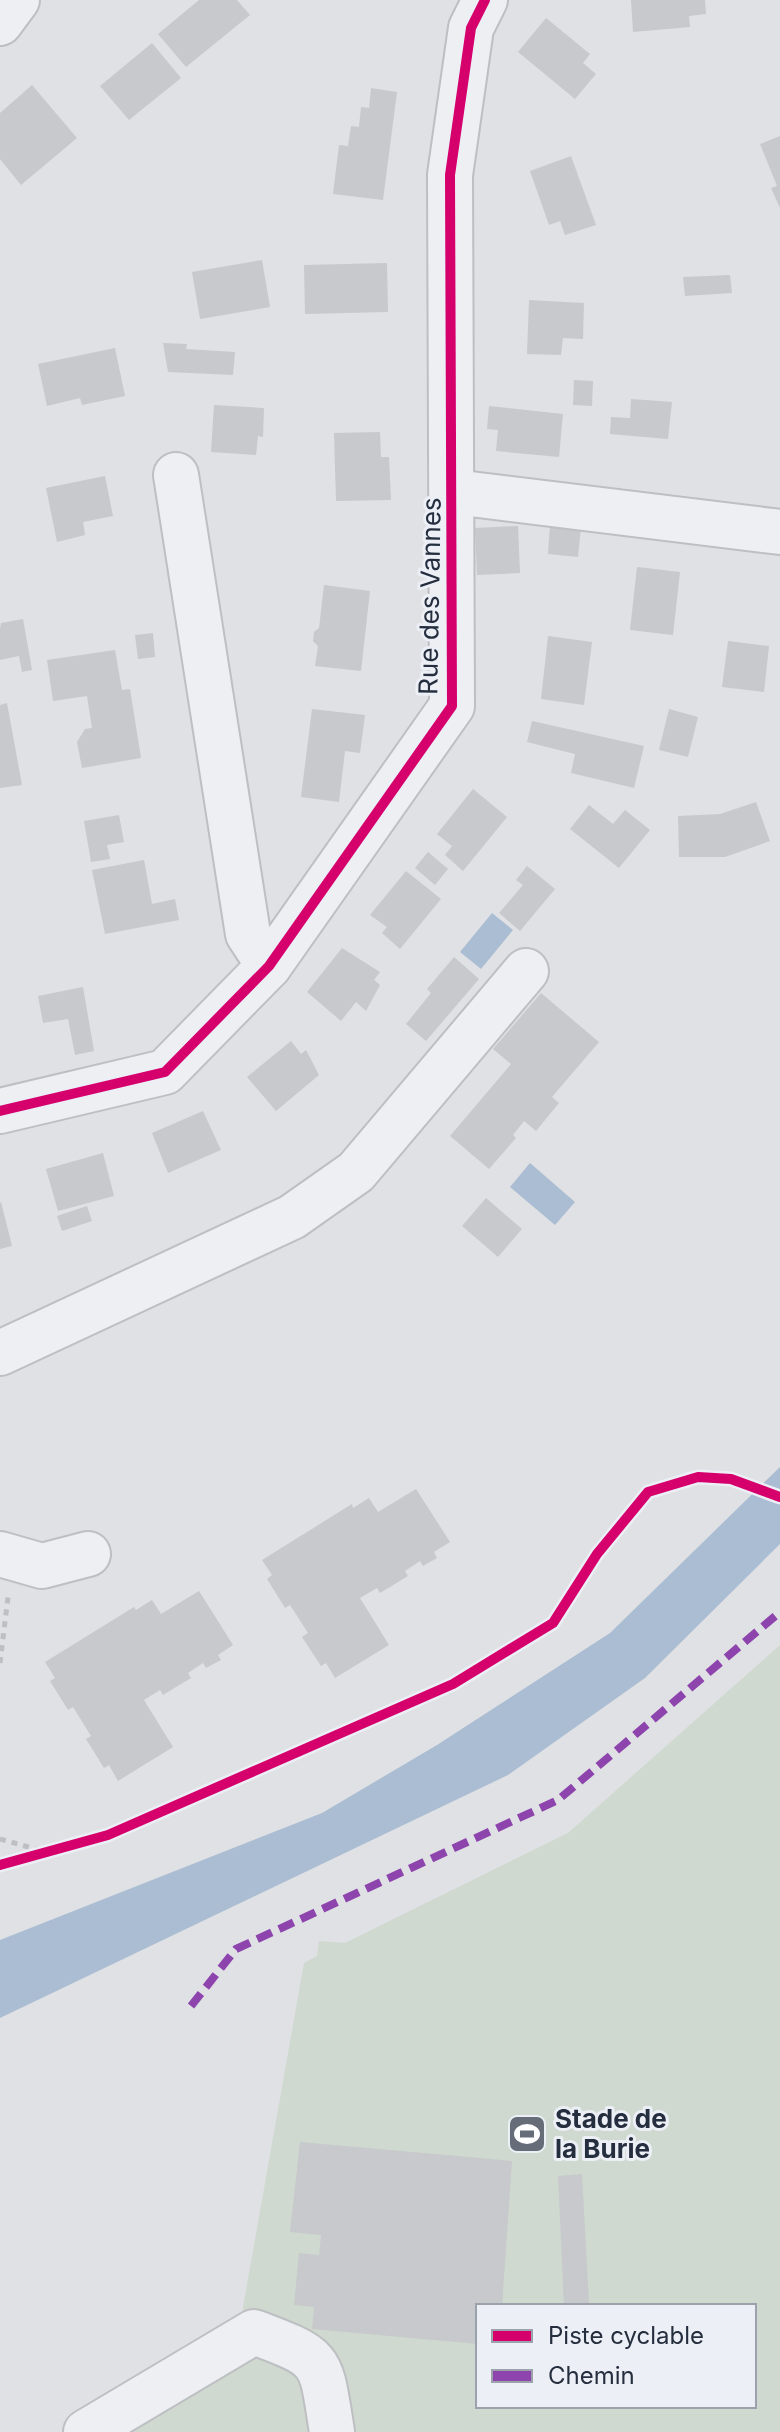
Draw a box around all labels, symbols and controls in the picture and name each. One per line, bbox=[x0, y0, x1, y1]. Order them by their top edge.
street label: Rue des Vannes bbox=[412, 497, 447, 695]
place label: Stade de la Burie bbox=[555, 2103, 667, 2164]
sports icon: Stade de la Burie bbox=[506, 2113, 548, 2155]
legend bbox=[476, 2304, 756, 2408]
text: Piste cyclable bbox=[548, 2321, 704, 2350]
text: Chemin bbox=[548, 2361, 635, 2390]

